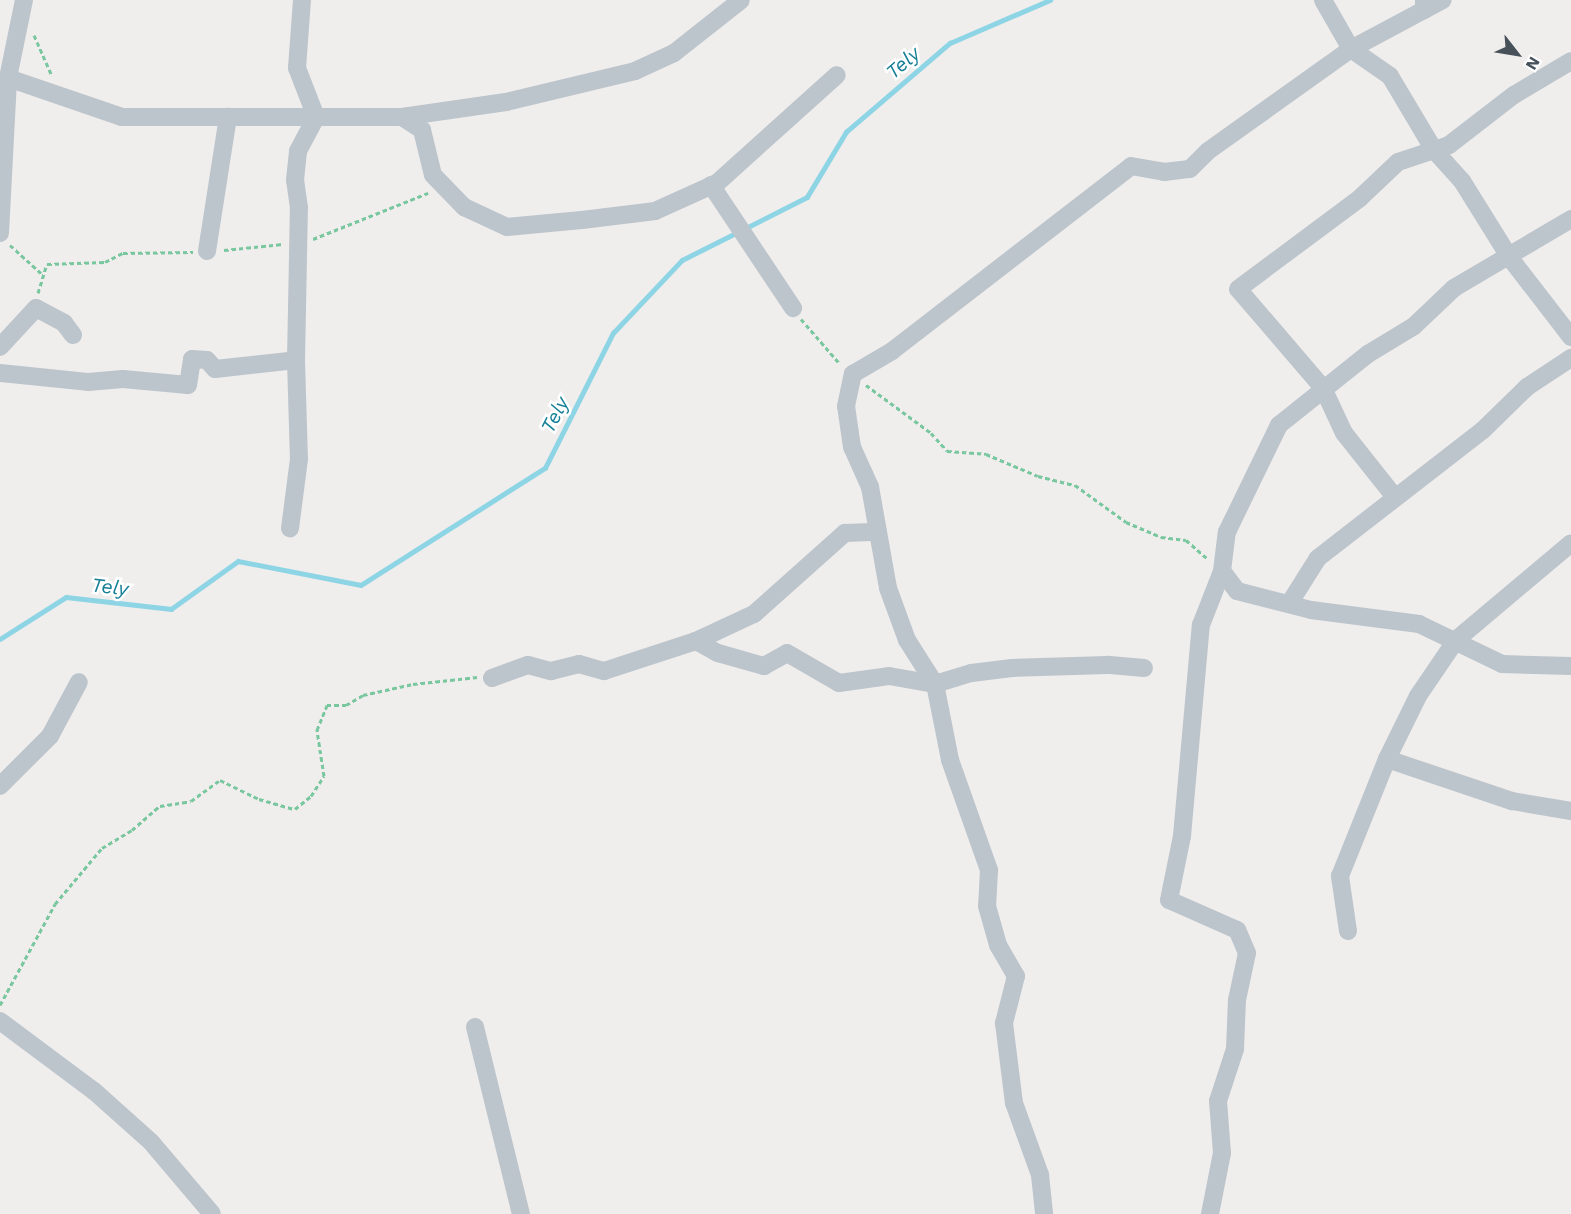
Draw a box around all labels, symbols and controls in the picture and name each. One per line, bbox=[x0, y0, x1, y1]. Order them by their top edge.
north arrow bbox=[1487, 24, 1547, 84]
water label: Tely bbox=[881, 42, 925, 84]
text: N bbox=[1522, 54, 1544, 73]
water label: Tely bbox=[536, 393, 574, 437]
water label: Tely bbox=[90, 573, 130, 601]

